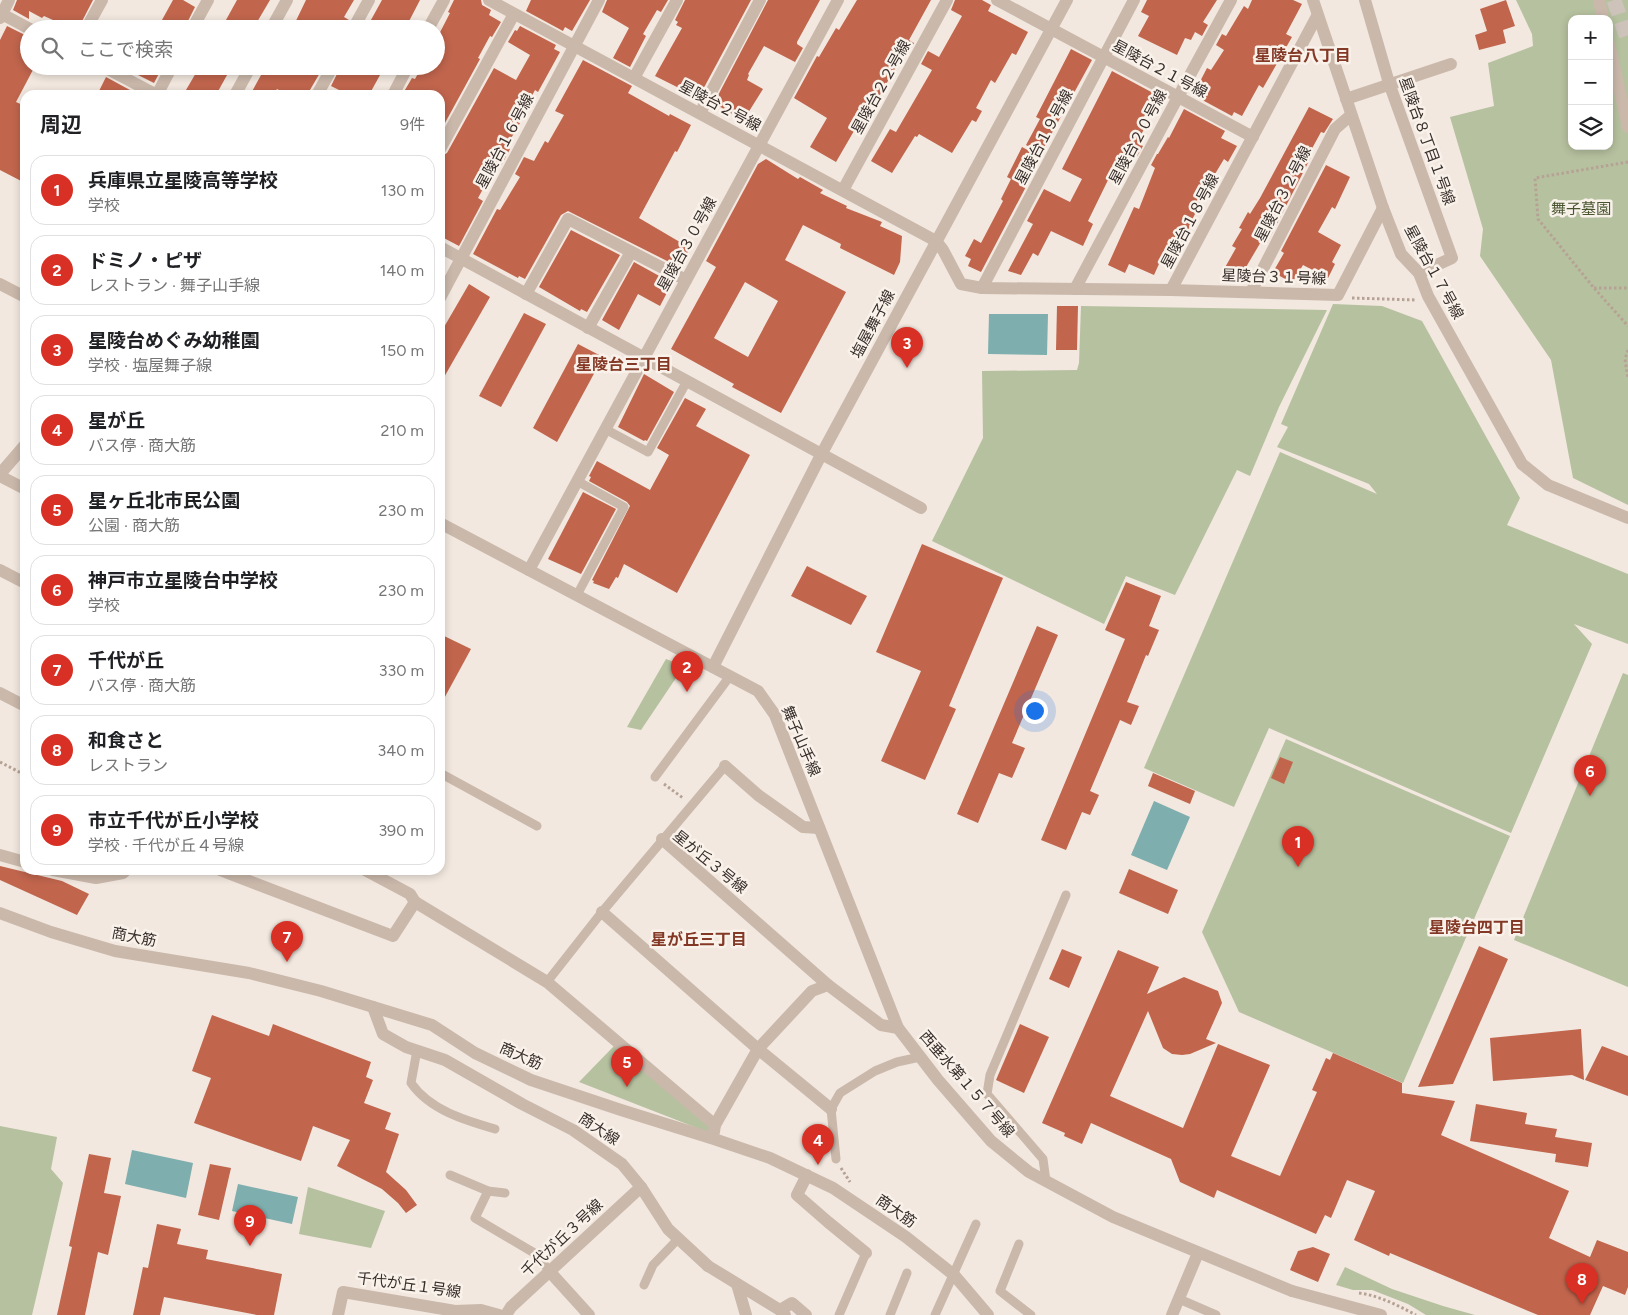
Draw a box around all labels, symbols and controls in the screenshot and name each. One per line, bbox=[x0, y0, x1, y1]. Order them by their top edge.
map controls bbox=[1568, 15, 1613, 150]
button: + bbox=[1568, 15, 1613, 60]
search box bbox=[20, 20, 445, 75]
icon: search bbox=[38, 34, 66, 62]
street label: 星陵台２１号線 bbox=[1109, 36, 1211, 102]
street label: 星陵台２２号線 bbox=[848, 37, 914, 137]
text: ここで検索 bbox=[78, 38, 173, 61]
district label: 星陵台八丁目 bbox=[1255, 46, 1351, 65]
button: − bbox=[1568, 60, 1613, 105]
street label: 星陵台８丁目１号線 bbox=[1395, 74, 1459, 208]
street label: 星陵台２号線 bbox=[676, 77, 764, 135]
street label: 星陵台１９号線 bbox=[1011, 86, 1077, 188]
street label: 星陵台２０号線 bbox=[1105, 86, 1171, 188]
street label: 星陵台１６号線 bbox=[472, 90, 538, 192]
button: layers bbox=[1568, 105, 1613, 150]
text: 周辺 bbox=[40, 112, 82, 137]
text: 9件 bbox=[400, 115, 425, 134]
street label: 星陵台３２号線 bbox=[1251, 143, 1315, 245]
text: 兵庫県立星陵高等学校 bbox=[88, 169, 278, 192]
street label: 星陵台１８号線 bbox=[1157, 170, 1223, 272]
text: 1 bbox=[54, 181, 60, 200]
text: 130 m bbox=[381, 181, 424, 200]
street label: 星陵台３０号線 bbox=[654, 194, 720, 294]
text: 学校 bbox=[88, 196, 120, 215]
park label: 舞子墓園 bbox=[1551, 200, 1611, 218]
street label: 星陵台１７号線 bbox=[1401, 222, 1467, 322]
text: ドミノ・ピザ bbox=[88, 249, 202, 272]
text: 2 bbox=[52, 261, 62, 280]
text: 140 m bbox=[380, 261, 424, 280]
street label: 星陵台３１号線 bbox=[1221, 266, 1327, 288]
text: レストラン · 舞子山手線 bbox=[88, 276, 260, 295]
street label: 塩屋舞子線 bbox=[847, 287, 899, 361]
pin: 3 bbox=[891, 327, 923, 368]
text: 星陵台めぐみ幼稚園 bbox=[88, 329, 260, 352]
text: 3 bbox=[53, 341, 61, 360]
text: 150 m bbox=[380, 341, 424, 360]
district label: 星陵台三丁目 bbox=[576, 355, 672, 374]
text: 学校 · 塩屋舞子線 bbox=[88, 356, 212, 375]
text: 星が丘 bbox=[88, 409, 145, 432]
text: 4 bbox=[52, 421, 62, 440]
text: 210 m bbox=[381, 421, 424, 440]
text: バス停 · 商大筋 bbox=[88, 436, 196, 455]
text: 星ヶ丘北市民公園 bbox=[88, 489, 240, 512]
text: 5 bbox=[52, 501, 62, 520]
text: 230 m bbox=[379, 501, 424, 520]
text: 公園 · 商大筋 bbox=[88, 516, 180, 535]
text: 神戸市立星陵台中学校 bbox=[88, 569, 278, 592]
text: 6 bbox=[52, 581, 62, 600]
text: 230 m bbox=[379, 581, 424, 600]
text: 学校 bbox=[88, 596, 120, 615]
text: 千代が丘 bbox=[88, 649, 164, 672]
pin: 2 bbox=[671, 651, 703, 692]
text: 7 bbox=[53, 661, 61, 680]
text: 330 m bbox=[379, 661, 424, 680]
text: バス停 · 商大筋 bbox=[88, 676, 196, 695]
your location bbox=[1022, 698, 1048, 724]
street label: 舞子山手線 bbox=[778, 703, 824, 779]
text: 和食さと bbox=[88, 729, 164, 752]
text: 8 bbox=[52, 741, 62, 760]
text: 340 m bbox=[378, 741, 424, 760]
pin: 6 bbox=[1574, 755, 1606, 796]
text: レストラン bbox=[88, 756, 168, 775]
text: 市立千代が丘小学校 bbox=[88, 809, 259, 832]
text: 9 bbox=[52, 821, 62, 840]
text: 390 m bbox=[378, 821, 424, 840]
pin: 1 bbox=[1282, 826, 1314, 867]
street label: 星が丘３号線 bbox=[669, 827, 751, 897]
text: 学校 · 千代が丘４号線 bbox=[88, 836, 244, 855]
district label: 星陵台四丁目 bbox=[1429, 918, 1525, 937]
pin: 7 bbox=[271, 921, 303, 962]
street label: 商大筋 bbox=[110, 924, 158, 950]
district label: 星が丘三丁目 bbox=[651, 930, 747, 949]
street label: 西垂水第１５７号線 bbox=[916, 1027, 1018, 1141]
street label: 商大筋 bbox=[497, 1039, 545, 1073]
pin: 5 bbox=[611, 1046, 643, 1087]
street label: 商大線 bbox=[575, 1109, 623, 1149]
pin: 4 bbox=[802, 1124, 834, 1165]
street label: 商大筋 bbox=[872, 1191, 920, 1231]
street label: 千代が丘３号線 bbox=[517, 1196, 607, 1280]
pin: 9 bbox=[234, 1205, 266, 1246]
pin: 8 bbox=[1566, 1263, 1598, 1304]
street label: 千代が丘１号線 bbox=[356, 1269, 462, 1301]

